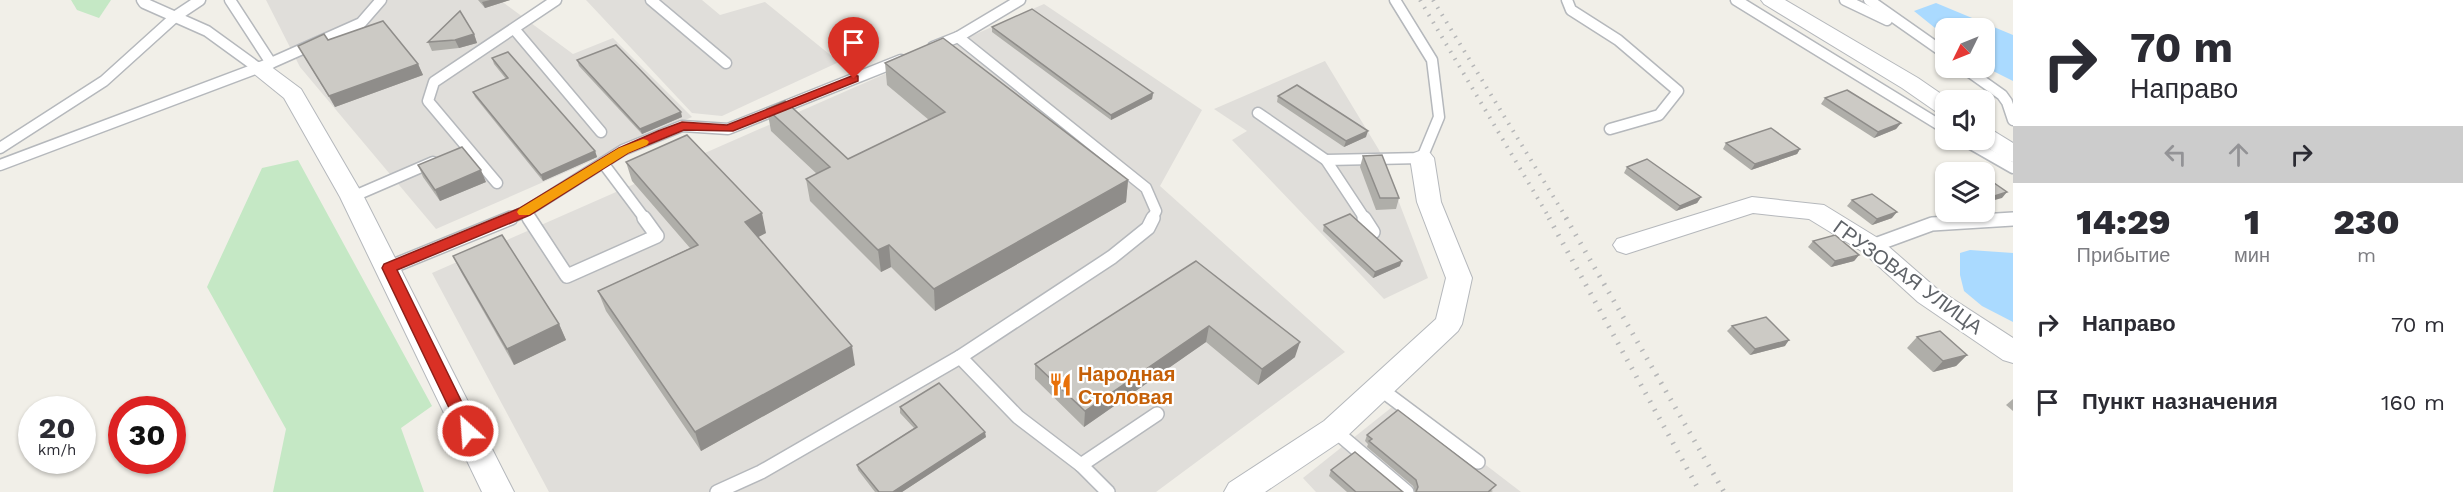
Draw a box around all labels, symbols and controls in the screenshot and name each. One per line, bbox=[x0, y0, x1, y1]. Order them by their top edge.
pin bbox=[828, 17, 879, 79]
north arrow bbox=[1935, 18, 1995, 78]
map controls bbox=[1935, 18, 1995, 222]
text: 70 m bbox=[2130, 23, 2233, 72]
icon: right bbox=[2031, 24, 2109, 102]
icon: arrive bbox=[837, 26, 870, 59]
text: Направо bbox=[2130, 73, 2238, 105]
button: sound bbox=[1935, 90, 1995, 150]
icon: left bbox=[2159, 138, 2192, 171]
icon: ahead bbox=[2222, 138, 2255, 171]
icon: right bbox=[2285, 138, 2318, 171]
button: layers bbox=[1935, 162, 1995, 222]
text: 14:29 bbox=[2076, 201, 2171, 243]
text: 1 bbox=[2244, 201, 2260, 243]
text: 230 bbox=[2333, 201, 2400, 243]
street label: ГРУЗОВАЯ УЛИЦА bbox=[1829, 215, 1988, 340]
text: Прибытие bbox=[2077, 243, 2170, 267]
text: мин bbox=[2234, 243, 2270, 267]
text: m bbox=[2357, 243, 2376, 267]
icon: right bbox=[2031, 308, 2064, 341]
text: Направо bbox=[2082, 311, 2176, 336]
text: 70 m bbox=[2391, 312, 2445, 337]
place label: Народная Столовая bbox=[1078, 362, 1175, 409]
restaurant icon: Народная Столовая bbox=[1047, 372, 1073, 398]
icon: arrive bbox=[2031, 386, 2064, 419]
text: Пункт назначения bbox=[2082, 389, 2278, 414]
text: 160 m bbox=[2381, 390, 2445, 415]
speed limit sign: 30 bbox=[108, 396, 186, 474]
position arrow bbox=[436, 399, 500, 463]
text: 20 bbox=[38, 410, 76, 445]
text: km/h bbox=[38, 441, 76, 459]

